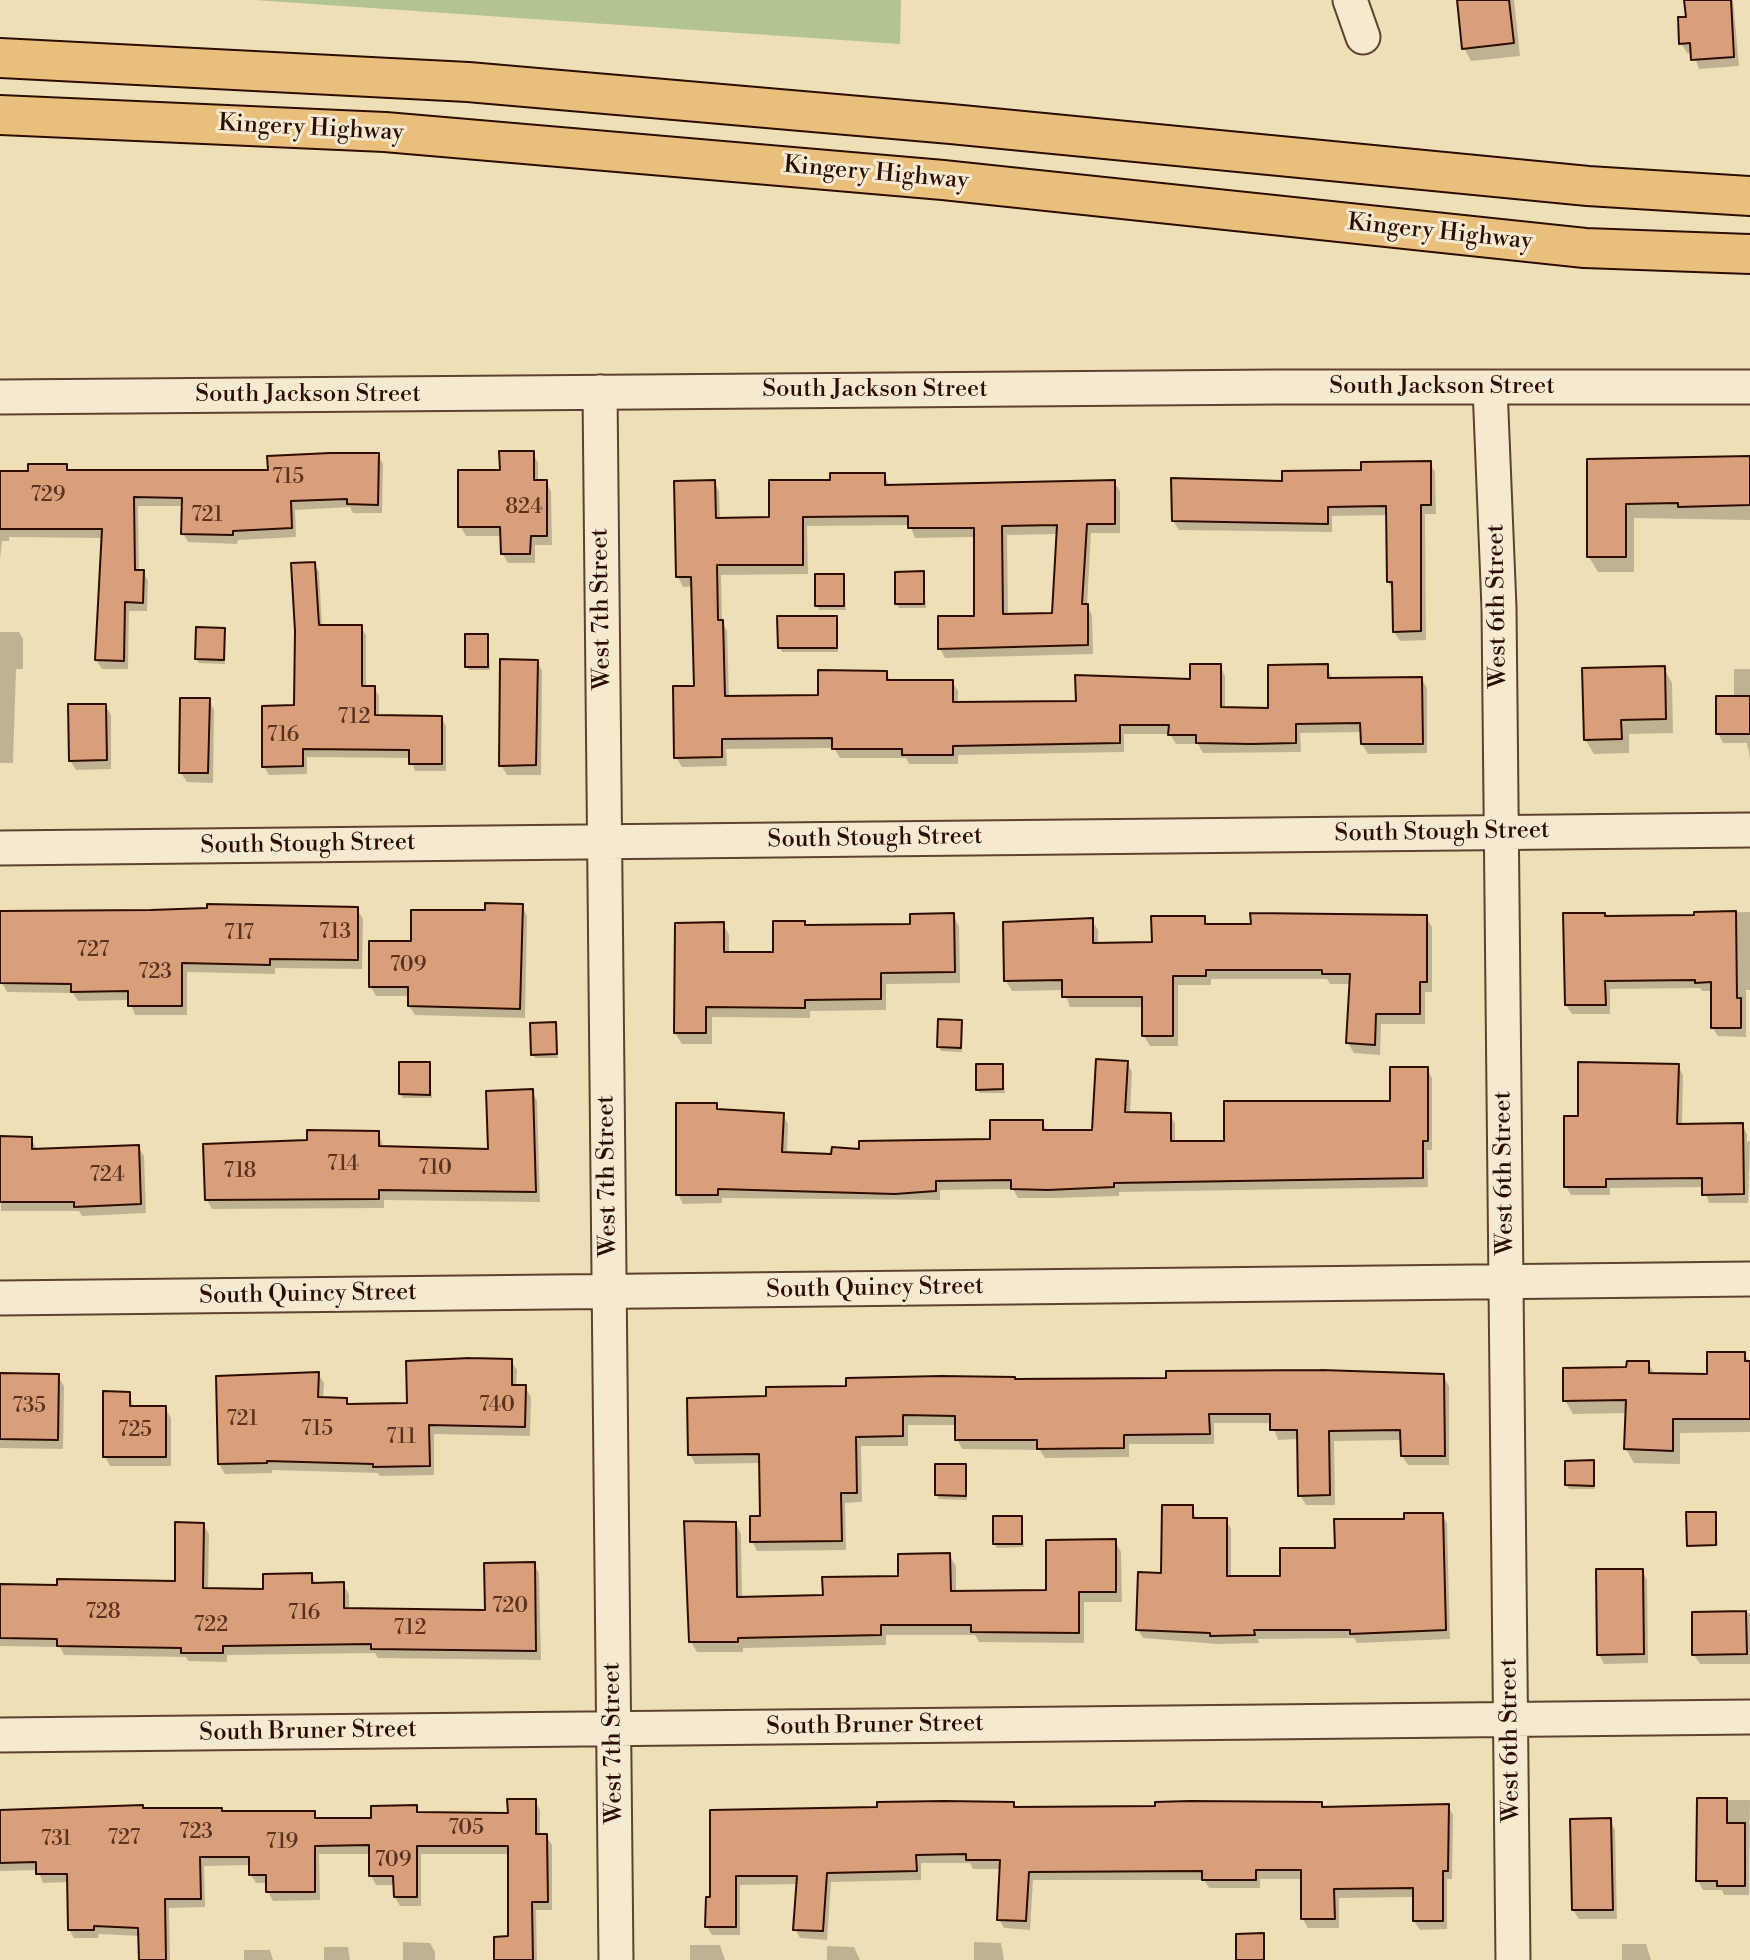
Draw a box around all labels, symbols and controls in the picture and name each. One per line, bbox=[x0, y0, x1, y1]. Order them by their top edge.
street label: Kingery Highway bbox=[217, 110, 405, 148]
street label: Kingery Highway bbox=[782, 152, 970, 196]
street label: Kingery Highway bbox=[1346, 209, 1534, 257]
street label: South Jackson Street bbox=[1329, 373, 1555, 401]
street label: South Jackson Street bbox=[762, 376, 988, 404]
street label: South Jackson Street bbox=[195, 381, 421, 409]
house number: 715 bbox=[272, 465, 304, 491]
house number: 729 bbox=[30, 483, 66, 509]
house number: 824 bbox=[505, 495, 543, 521]
house number: 721 bbox=[191, 503, 223, 529]
street label: West 6th Street bbox=[1482, 524, 1514, 688]
street label: West 7th Street bbox=[586, 528, 618, 690]
house number: 712 bbox=[338, 705, 370, 731]
house number: 716 bbox=[267, 723, 299, 749]
street label: South Stough Street bbox=[1334, 817, 1550, 849]
street label: South Stough Street bbox=[767, 823, 983, 855]
street label: South Stough Street bbox=[200, 829, 416, 861]
house number: 713 bbox=[319, 920, 351, 946]
house number: 717 bbox=[224, 921, 254, 947]
house number: 727 bbox=[77, 938, 109, 964]
house number: 709 bbox=[390, 953, 426, 979]
house number: 723 bbox=[138, 960, 172, 986]
street label: West 6th Street bbox=[1489, 1091, 1521, 1255]
street label: West 7th Street bbox=[592, 1095, 624, 1257]
house number: 714 bbox=[327, 1152, 359, 1178]
house number: 710 bbox=[418, 1156, 452, 1182]
house number: 718 bbox=[224, 1159, 256, 1185]
house number: 724 bbox=[90, 1163, 124, 1189]
street label: South Quincy Street bbox=[766, 1273, 984, 1305]
street label: South Quincy Street bbox=[199, 1279, 417, 1311]
house number: 740 bbox=[479, 1393, 515, 1419]
house number: 735 bbox=[12, 1394, 46, 1420]
house number: 721 bbox=[226, 1407, 258, 1433]
house number: 715 bbox=[301, 1417, 333, 1443]
house number: 725 bbox=[118, 1418, 152, 1444]
house number: 711 bbox=[386, 1425, 416, 1451]
house number: 720 bbox=[492, 1594, 528, 1620]
house number: 728 bbox=[85, 1600, 121, 1626]
house number: 716 bbox=[288, 1601, 320, 1627]
house number: 722 bbox=[194, 1613, 228, 1639]
house number: 712 bbox=[394, 1616, 426, 1642]
street label: West 6th Street bbox=[1495, 1658, 1527, 1822]
street label: West 7th Street bbox=[598, 1662, 630, 1824]
street label: South Bruner Street bbox=[766, 1710, 984, 1742]
street label: South Bruner Street bbox=[199, 1716, 417, 1748]
house number: 705 bbox=[448, 1816, 484, 1842]
house number: 723 bbox=[179, 1820, 213, 1846]
house number: 727 bbox=[108, 1826, 140, 1852]
house number: 731 bbox=[41, 1827, 71, 1853]
house number: 719 bbox=[266, 1830, 298, 1856]
house number: 709 bbox=[375, 1848, 411, 1874]

